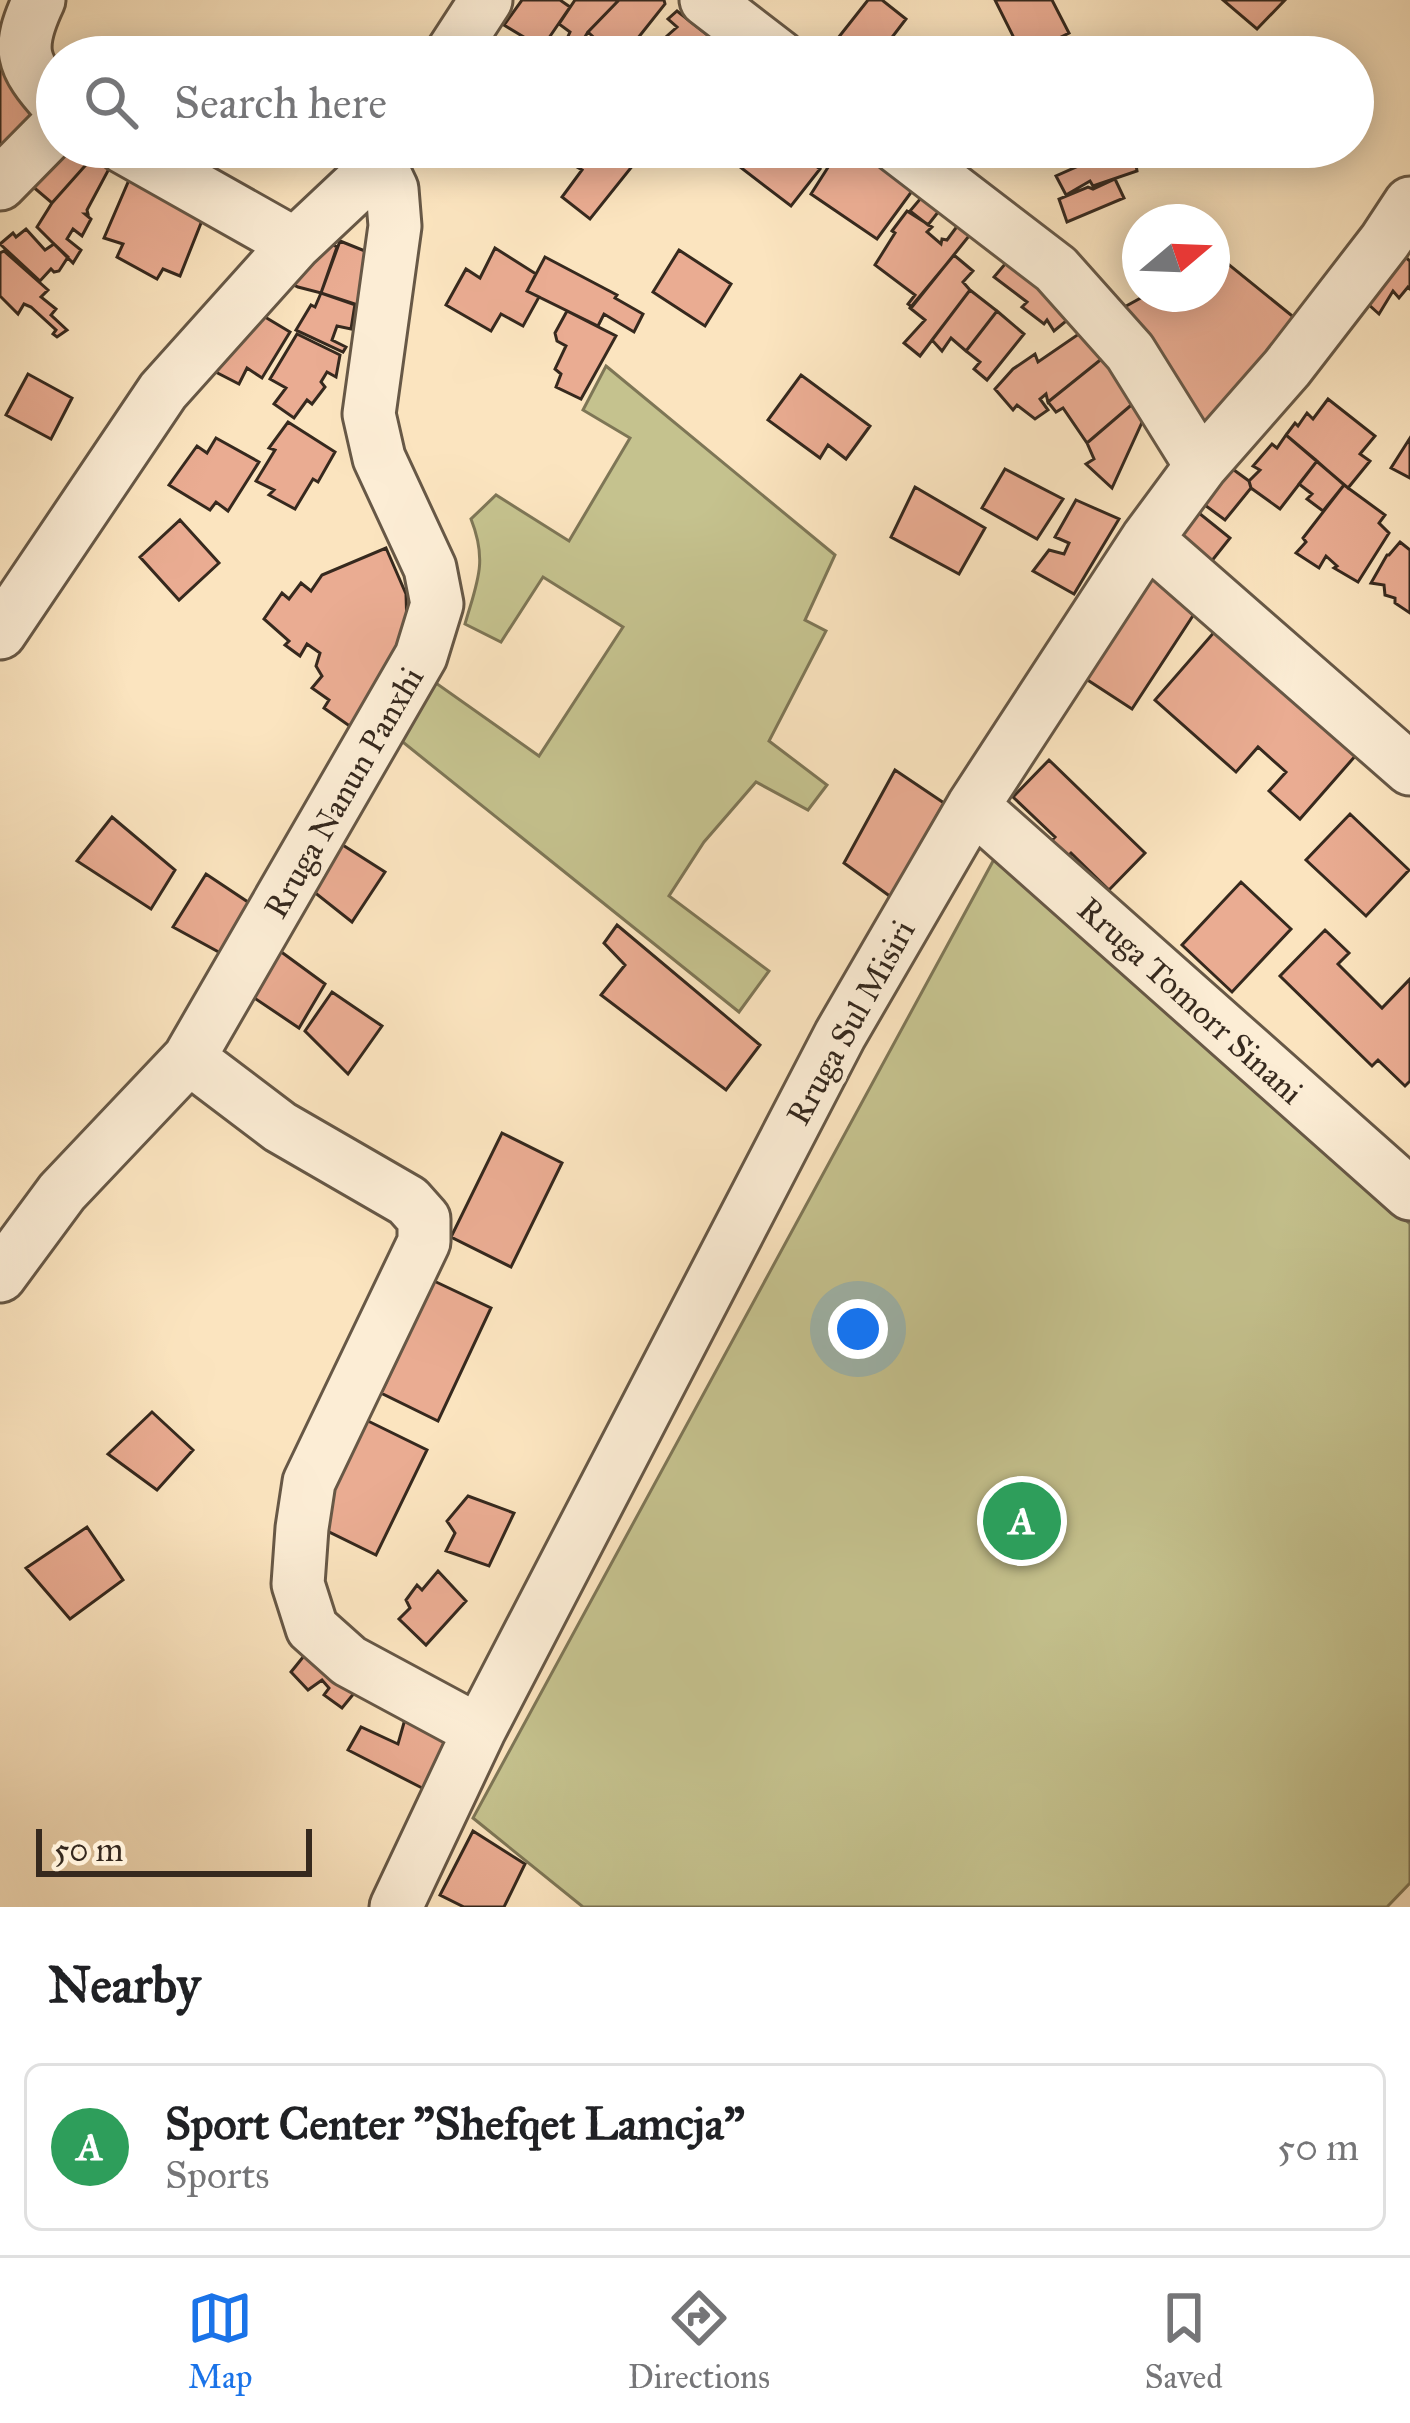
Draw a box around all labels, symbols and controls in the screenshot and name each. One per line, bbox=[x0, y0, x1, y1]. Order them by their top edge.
search box bbox=[36, 36, 1374, 168]
icon: search bbox=[78, 69, 144, 135]
text: Search here bbox=[174, 75, 387, 130]
north arrow bbox=[1122, 204, 1230, 312]
street label: Rruga Nanun Panxhi bbox=[256, 660, 432, 925]
street label: Rruga Tomorr Sinani bbox=[1069, 889, 1311, 1112]
street label: Rruga Sul Misiri bbox=[778, 913, 924, 1132]
your location bbox=[828, 1299, 888, 1359]
pin: A bbox=[983, 1476, 1061, 1566]
scale bar bbox=[36, 1823, 312, 1876]
text: 50 m bbox=[54, 1830, 123, 1870]
text: Nearby bbox=[48, 1954, 200, 2016]
text: Sport Center "Shefqet Lamcja" bbox=[165, 2096, 745, 2151]
text: A bbox=[77, 2123, 103, 2171]
text: 50 m bbox=[1277, 2123, 1359, 2171]
text: Sports bbox=[165, 2151, 269, 2199]
tab: Map bbox=[187, 2285, 253, 2397]
tab: Directions bbox=[628, 2285, 770, 2397]
tab: Saved bbox=[1144, 2285, 1223, 2397]

